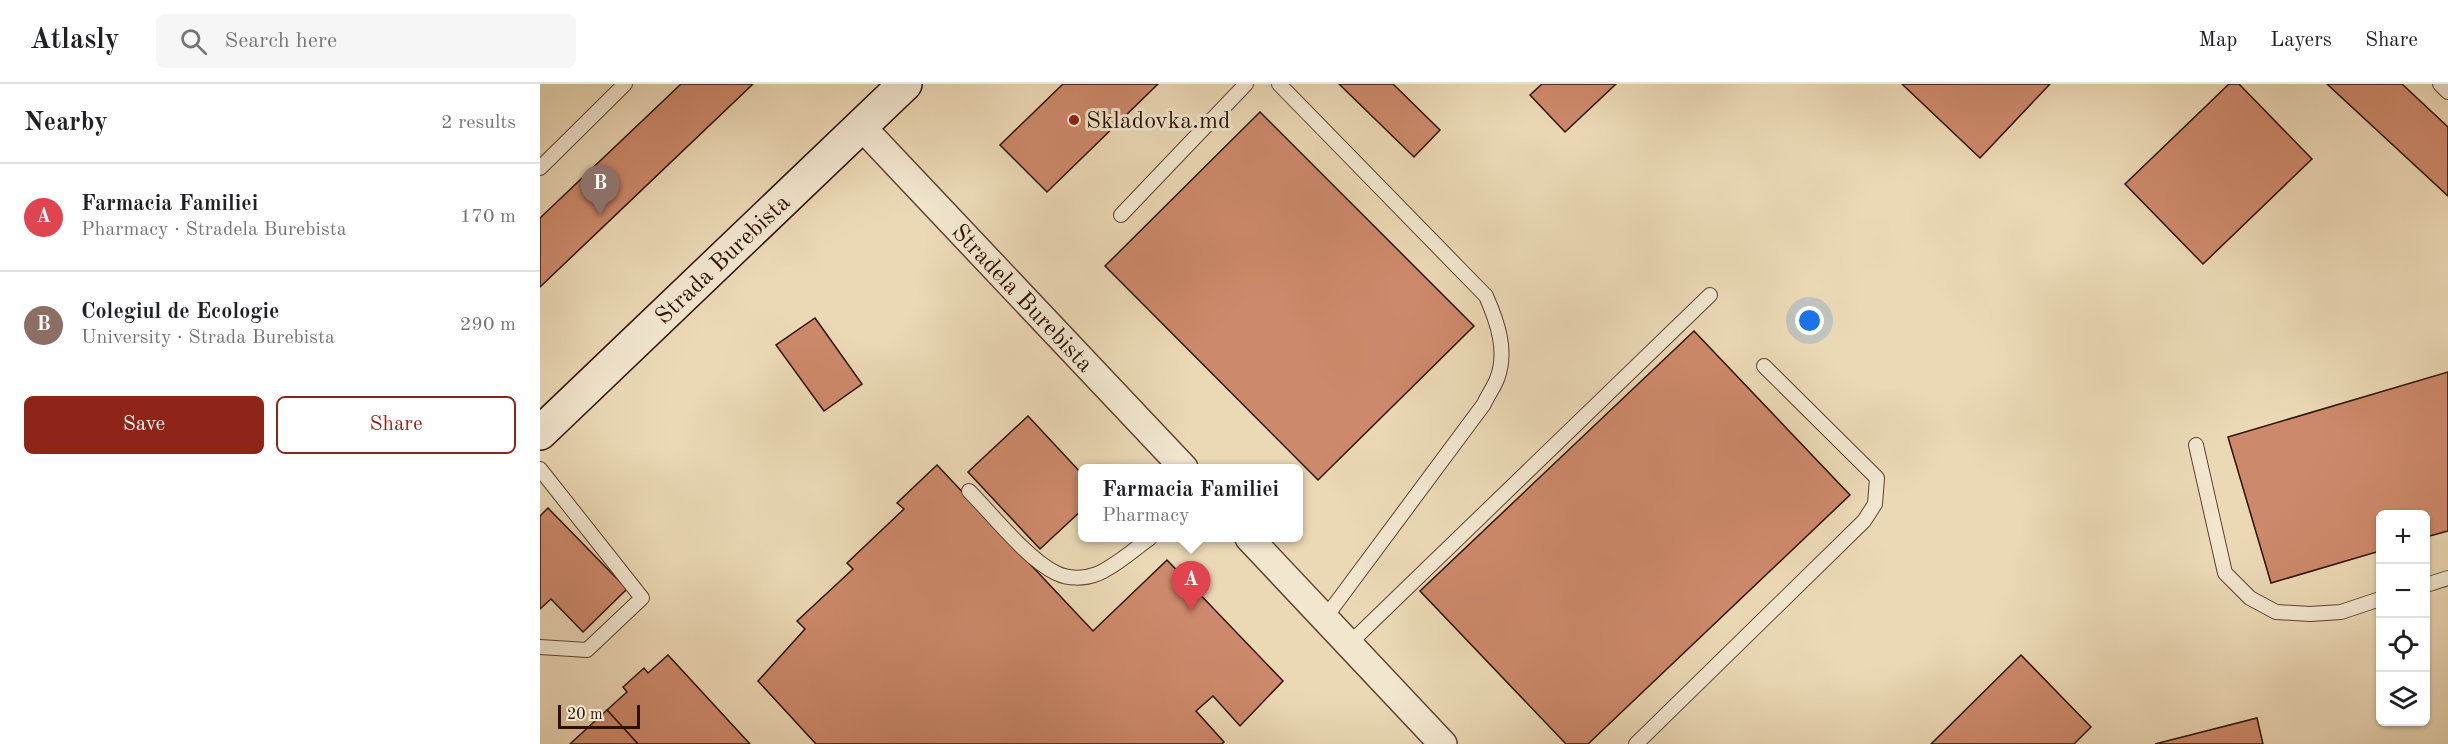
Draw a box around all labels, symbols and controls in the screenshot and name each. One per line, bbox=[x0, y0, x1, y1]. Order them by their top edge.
search box bbox=[156, 14, 576, 68]
icon: search bbox=[177, 25, 210, 58]
text: Atlasly bbox=[30, 27, 120, 55]
text: Search here bbox=[225, 30, 337, 52]
text: Map bbox=[2198, 30, 2237, 51]
text: Layers bbox=[2270, 30, 2332, 51]
text: Share bbox=[2365, 30, 2418, 51]
text: Nearby bbox=[24, 110, 108, 136]
place label: Skladovka.md bbox=[1086, 110, 1230, 134]
text: 2 results bbox=[441, 113, 516, 133]
marker: Skladovka.md bbox=[1067, 113, 1081, 127]
pin: B bbox=[580, 166, 620, 215]
street label: Strada Burebista bbox=[652, 191, 795, 330]
text: Farmacia Familiei bbox=[81, 193, 258, 215]
text: A bbox=[36, 207, 51, 227]
text: 170 m bbox=[460, 207, 516, 227]
text: Pharmacy · Stradela Burebista bbox=[81, 220, 347, 240]
street label: Stradela Burebista bbox=[946, 220, 1097, 378]
text: Colegiul de Ecologie bbox=[81, 301, 279, 323]
your location bbox=[1795, 306, 1824, 335]
text: B bbox=[36, 315, 51, 335]
text: 290 m bbox=[460, 315, 516, 335]
text: University · Strada Burebista bbox=[81, 328, 335, 348]
button: Save bbox=[24, 396, 264, 454]
button: Share bbox=[276, 396, 516, 454]
popup bbox=[1078, 464, 1303, 542]
text: Farmacia Familiei bbox=[1102, 479, 1279, 501]
text: Pharmacy bbox=[1102, 506, 1190, 526]
map controls bbox=[2376, 510, 2430, 726]
button: + bbox=[2376, 510, 2430, 564]
pin: A bbox=[1172, 562, 1210, 611]
button: − bbox=[2376, 564, 2430, 618]
button: locate bbox=[2376, 618, 2430, 672]
button: layers bbox=[2376, 672, 2430, 726]
scale bar bbox=[558, 702, 640, 730]
text: 20 m bbox=[567, 707, 603, 723]

